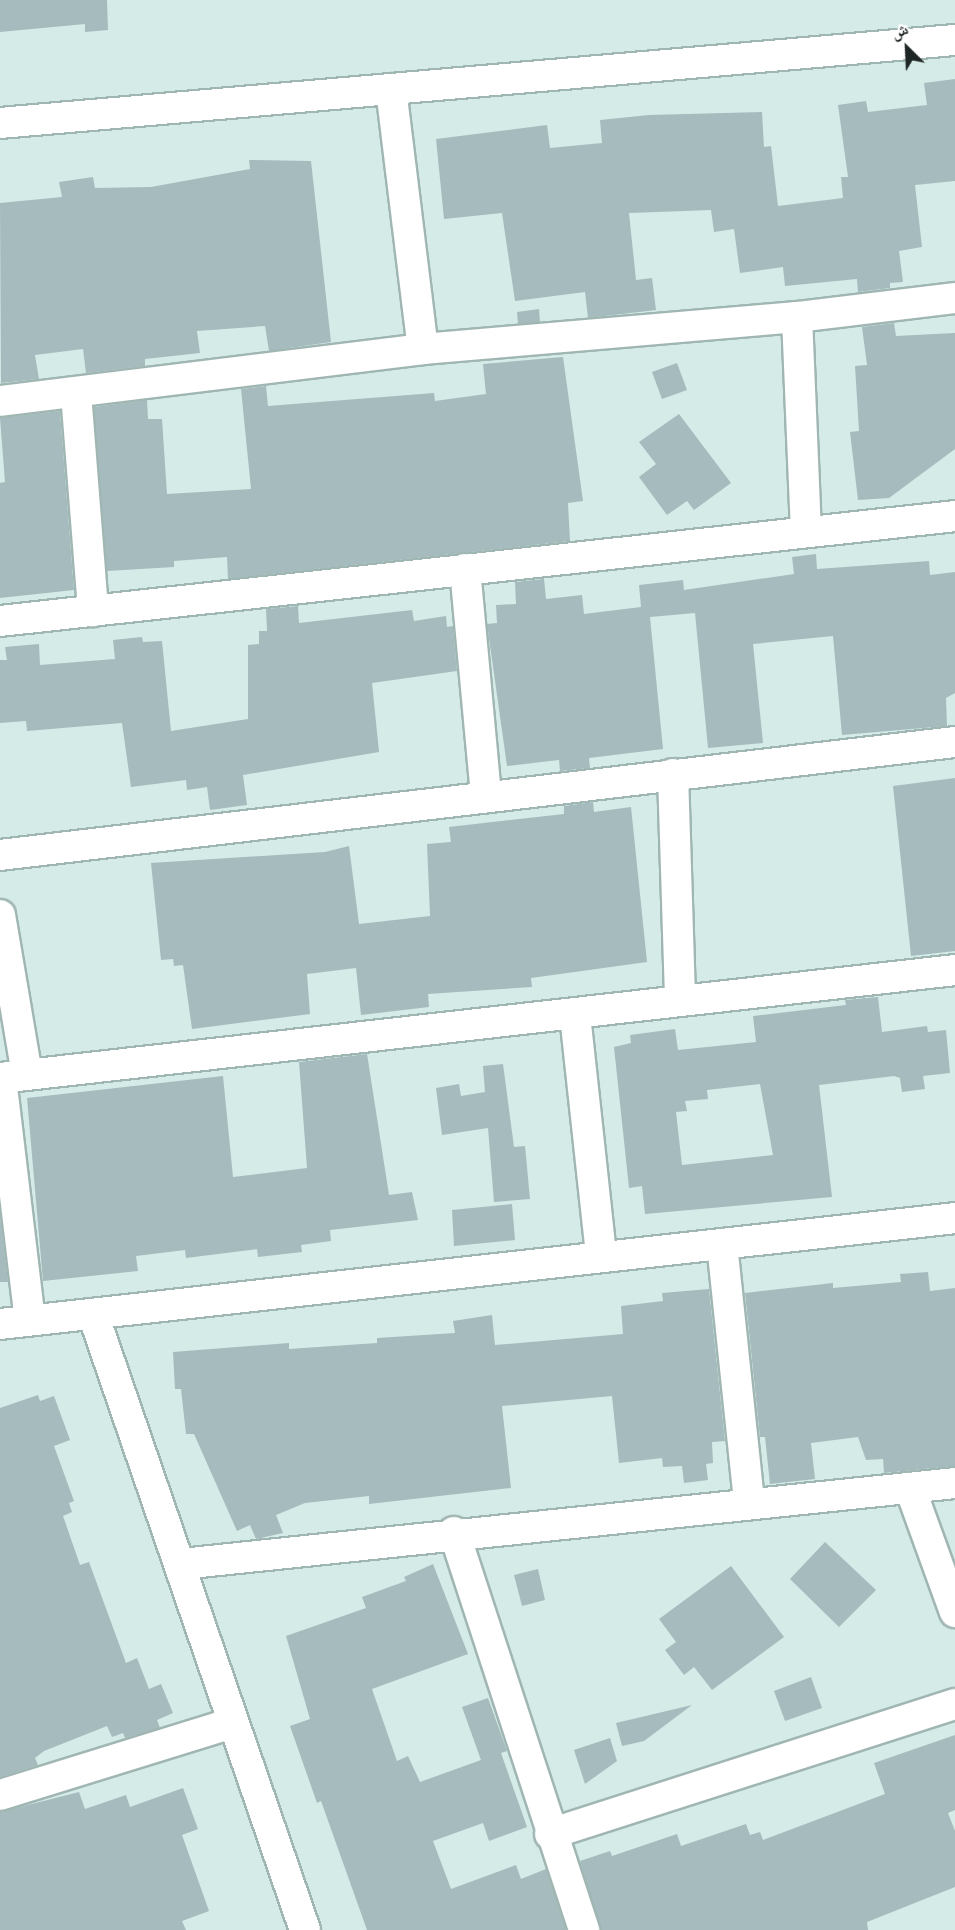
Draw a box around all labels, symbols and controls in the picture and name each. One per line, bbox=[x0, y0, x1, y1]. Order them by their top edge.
north arrow bbox=[877, 18, 937, 78]
text: ش bbox=[888, 19, 911, 44]

